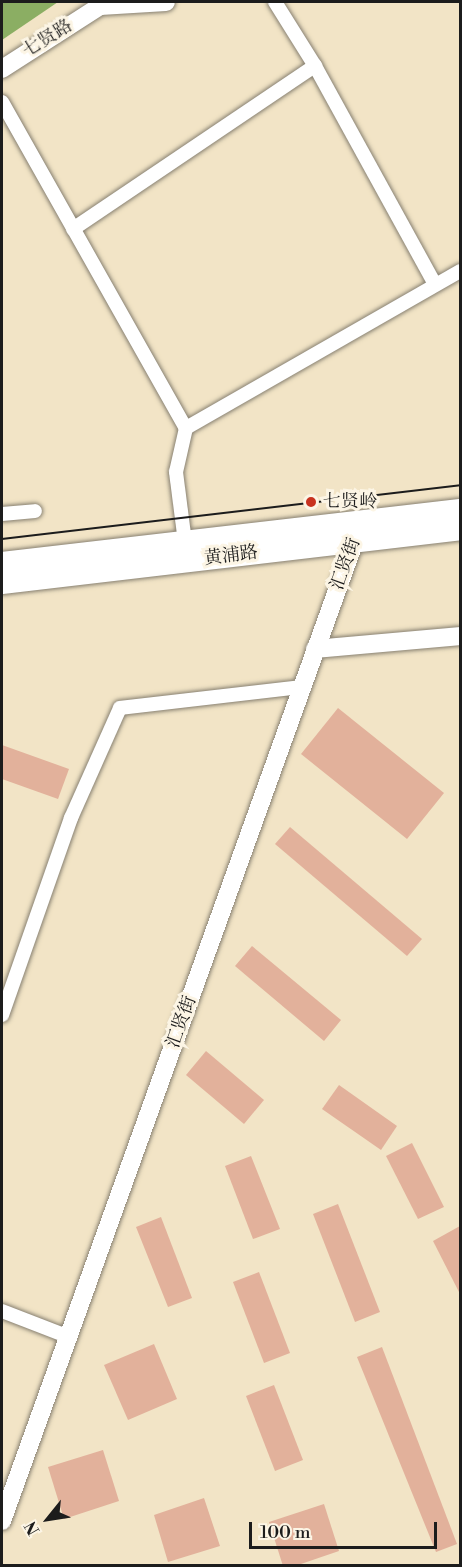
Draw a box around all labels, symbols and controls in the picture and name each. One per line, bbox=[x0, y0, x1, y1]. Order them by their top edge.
street label: 七贤路 bbox=[19, 16, 77, 62]
place label: 七贤岭 bbox=[323, 491, 377, 513]
marker: 七贤岭 bbox=[304, 495, 318, 509]
street label: 汇贤街 bbox=[327, 535, 365, 593]
street label: 黄浦路 bbox=[203, 542, 259, 570]
street label: 汇贤街 bbox=[163, 993, 201, 1051]
north arrow bbox=[18, 1489, 78, 1549]
scale bar bbox=[252, 1510, 440, 1548]
text: N bbox=[21, 1518, 44, 1538]
text: 100 m bbox=[260, 1521, 311, 1544]

